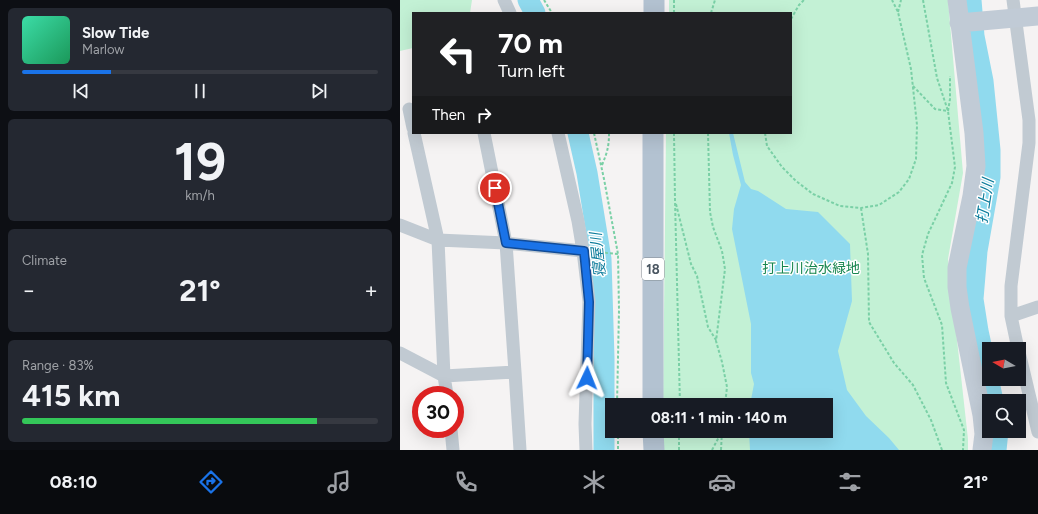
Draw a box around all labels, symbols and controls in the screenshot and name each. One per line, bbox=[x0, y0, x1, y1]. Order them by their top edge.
text: Slow Tide bbox=[82, 24, 149, 42]
text: 70 m bbox=[498, 26, 563, 60]
icon: left bbox=[432, 28, 484, 80]
text: Marlow bbox=[82, 42, 124, 57]
text: Turn left bbox=[498, 60, 565, 82]
icon: previous bbox=[70, 80, 92, 102]
icon: pause bbox=[189, 80, 211, 102]
icon: next bbox=[308, 80, 330, 102]
icon: right bbox=[473, 104, 495, 126]
text: Then bbox=[432, 106, 465, 124]
text: 19 bbox=[174, 131, 226, 193]
pin bbox=[478, 171, 512, 205]
water label: 打上川 bbox=[973, 175, 998, 225]
icon: arrive bbox=[484, 177, 506, 199]
text: km/h bbox=[185, 188, 215, 203]
water label: 寝屋川 bbox=[586, 230, 609, 278]
text: Climate bbox=[22, 253, 67, 268]
road number: 18 bbox=[642, 258, 664, 280]
park label: 打上川治水緑地 bbox=[762, 260, 860, 277]
text: 21° bbox=[179, 272, 221, 309]
text: − bbox=[22, 277, 36, 304]
text: + bbox=[364, 277, 378, 304]
north arrow bbox=[982, 342, 1026, 386]
map controls bbox=[982, 342, 1026, 438]
position arrow bbox=[566, 357, 608, 399]
text: Range · 83% bbox=[22, 358, 94, 373]
text: 415 km bbox=[22, 377, 121, 414]
speed limit sign: 30 bbox=[412, 386, 464, 438]
button: search bbox=[982, 394, 1026, 438]
text: 08:11 · 1 min · 140 m bbox=[651, 409, 787, 427]
icon: directions bbox=[197, 468, 225, 496]
icon: music bbox=[325, 468, 353, 496]
icon: phone bbox=[452, 468, 480, 496]
icon: climate bbox=[580, 468, 608, 496]
icon: car bbox=[708, 468, 736, 496]
icon: filters bbox=[836, 468, 864, 496]
text: 08:10 bbox=[50, 471, 97, 493]
text: 21° bbox=[963, 471, 988, 493]

